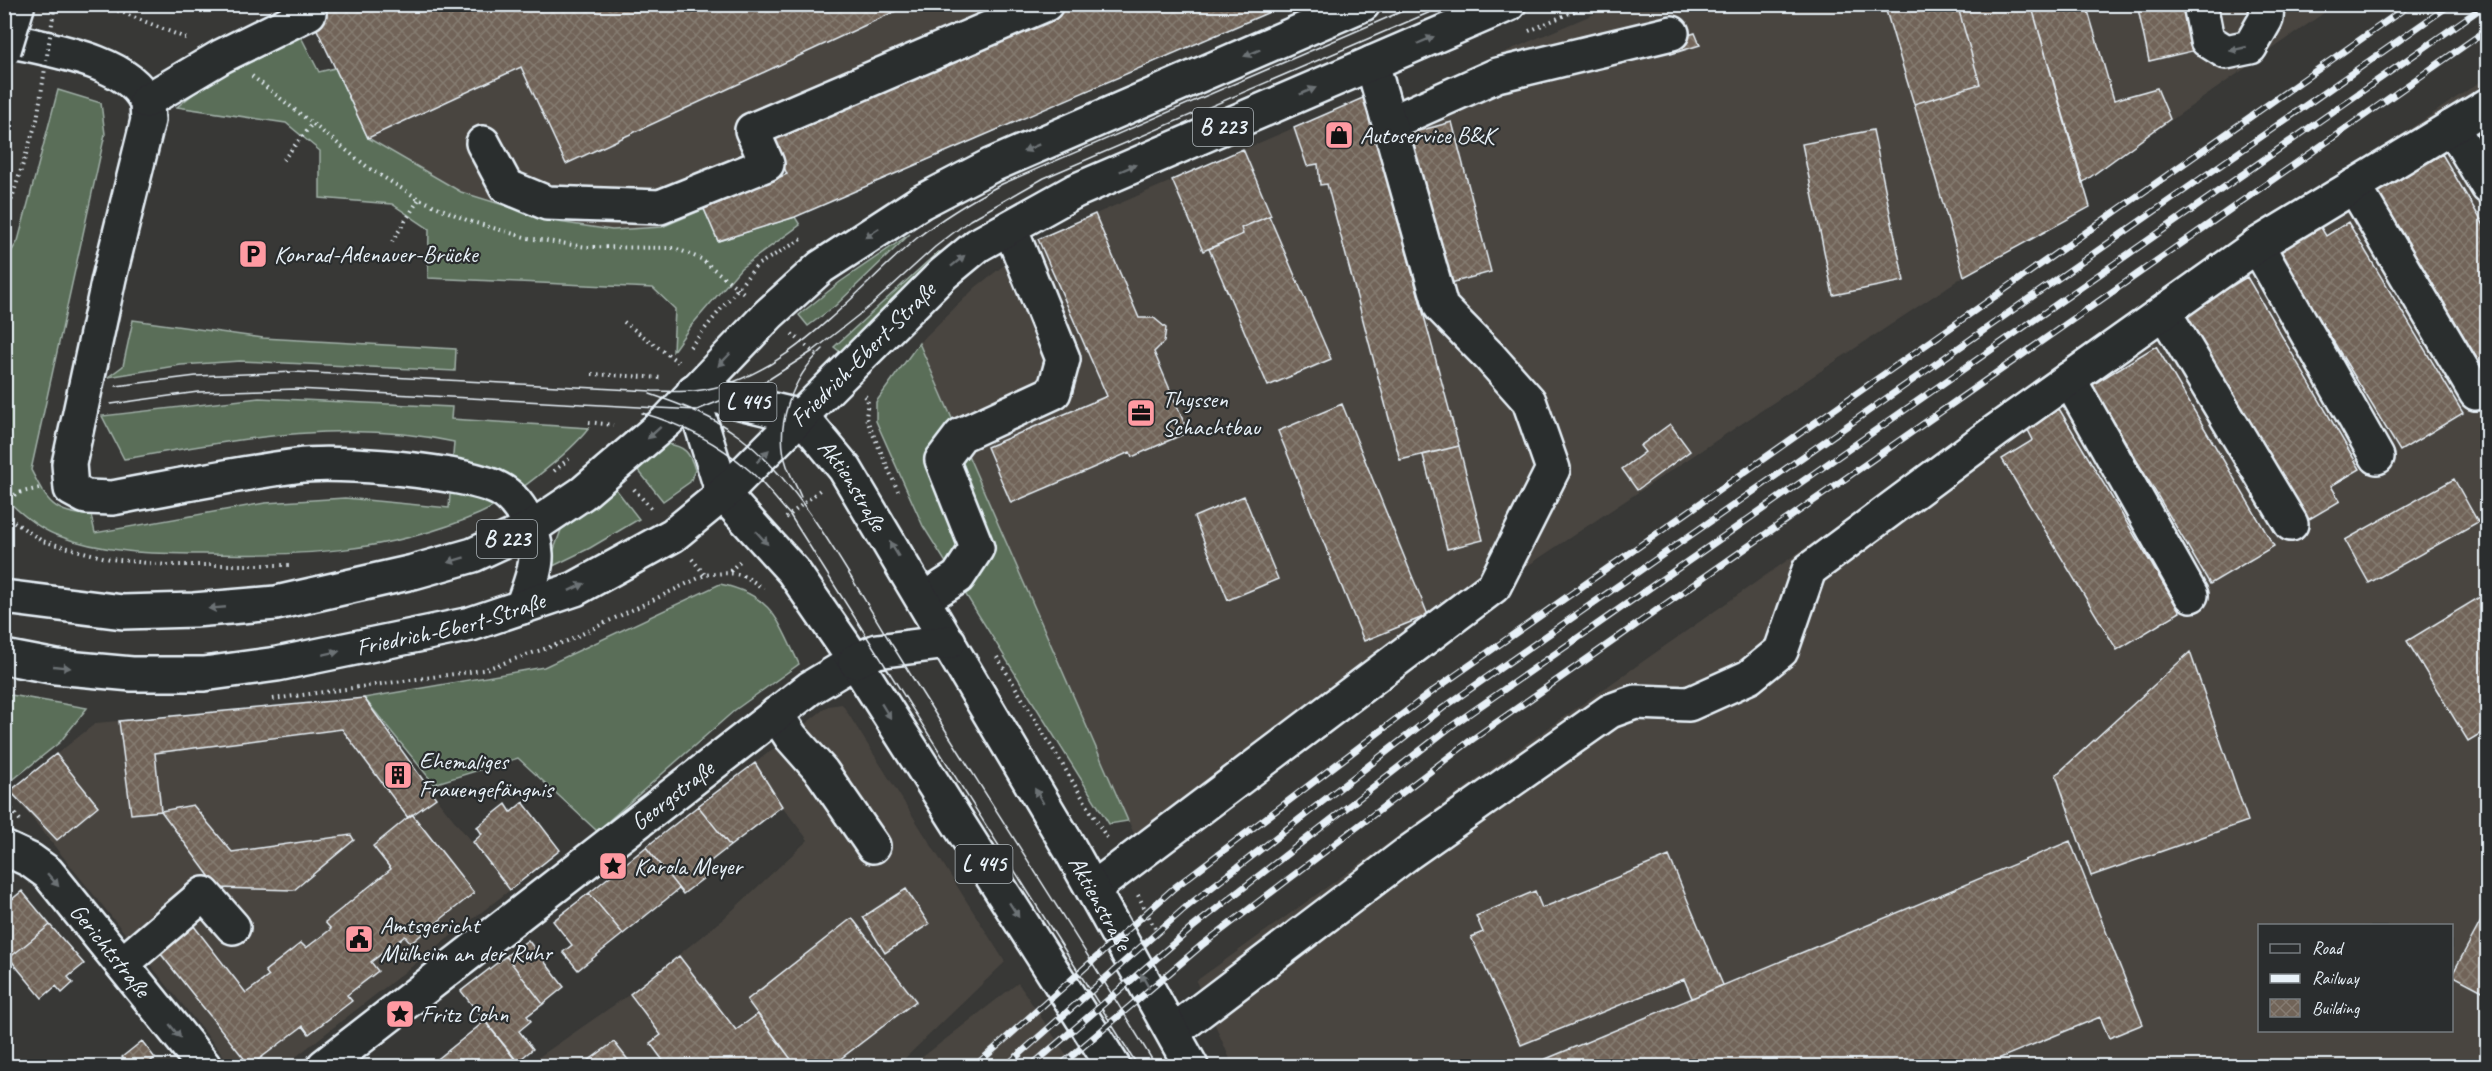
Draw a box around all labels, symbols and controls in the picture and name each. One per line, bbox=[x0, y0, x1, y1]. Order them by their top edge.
one-way arrow bbox=[1417, 35, 1435, 44]
one-way arrow bbox=[2229, 45, 2247, 55]
one-way arrow bbox=[1243, 48, 1260, 57]
one-way arrow bbox=[1299, 86, 1317, 96]
road number: B 223 bbox=[1193, 108, 1253, 146]
shop icon: Autoservice B&K bbox=[1323, 119, 1355, 151]
place label: Autoservice B&K bbox=[1360, 120, 1499, 150]
one-way arrow bbox=[1022, 143, 1040, 153]
one-way arrow bbox=[1120, 163, 1138, 173]
one-way arrow bbox=[864, 228, 880, 239]
parking icon: Konrad-Adenauer-Brücke bbox=[237, 238, 269, 270]
place label: Konrad-Adenauer-Brücke bbox=[274, 239, 480, 269]
one-way arrow bbox=[950, 255, 966, 268]
street label: Friedrich-Ebert-Straße bbox=[784, 274, 943, 433]
one-way arrow bbox=[718, 352, 732, 366]
road number: L 445 bbox=[720, 383, 777, 421]
place label: Thyssen Schachtbau bbox=[1162, 384, 1262, 442]
office icon: Thyssen Schachtbau bbox=[1125, 397, 1157, 429]
one-way arrow bbox=[646, 426, 661, 440]
street label: Aktienstraße bbox=[811, 433, 894, 538]
one-way arrow bbox=[755, 449, 769, 463]
road number: B 223 bbox=[477, 520, 537, 558]
one-way arrow bbox=[754, 530, 768, 544]
one-way arrow bbox=[888, 541, 899, 557]
one-way arrow bbox=[447, 556, 465, 565]
one-way arrow bbox=[569, 583, 586, 592]
street label: Friedrich-Ebert-Straße bbox=[354, 585, 551, 662]
one-way arrow bbox=[208, 603, 227, 613]
one-way arrow bbox=[322, 648, 341, 657]
one-way arrow bbox=[53, 662, 72, 672]
one-way arrow bbox=[880, 703, 891, 719]
place label: Ehemaliges Frauengefängnis bbox=[419, 746, 556, 804]
street label: Georgstraße bbox=[625, 752, 721, 837]
building icon: Ehemaliges Frauengefängnis bbox=[382, 759, 414, 791]
one-way arrow bbox=[1034, 788, 1045, 804]
road number: L 445 bbox=[956, 845, 1012, 883]
place icon: Karola Meyer bbox=[597, 850, 629, 882]
street label: Aktienstraße bbox=[1062, 850, 1140, 958]
place label: Karola Meyer bbox=[634, 851, 744, 881]
one-way arrow bbox=[46, 872, 59, 887]
street label: Gerichtstraße bbox=[63, 897, 159, 1005]
one-way arrow bbox=[1008, 902, 1019, 918]
place label: Amtsgericht Mülheim an der Ruhr bbox=[380, 910, 554, 968]
public building icon: Amtsgericht Mülheim an der Ruhr bbox=[343, 923, 375, 955]
legend bbox=[2258, 924, 2453, 1032]
text: Road bbox=[2312, 937, 2345, 959]
text: Railway bbox=[2312, 967, 2360, 989]
one-way arrow bbox=[1140, 972, 1150, 989]
text: Building bbox=[2312, 997, 2361, 1019]
place icon: Fritz Cohn bbox=[384, 998, 416, 1030]
place label: Fritz Cohn bbox=[421, 999, 508, 1029]
one-way arrow bbox=[169, 1023, 182, 1039]

